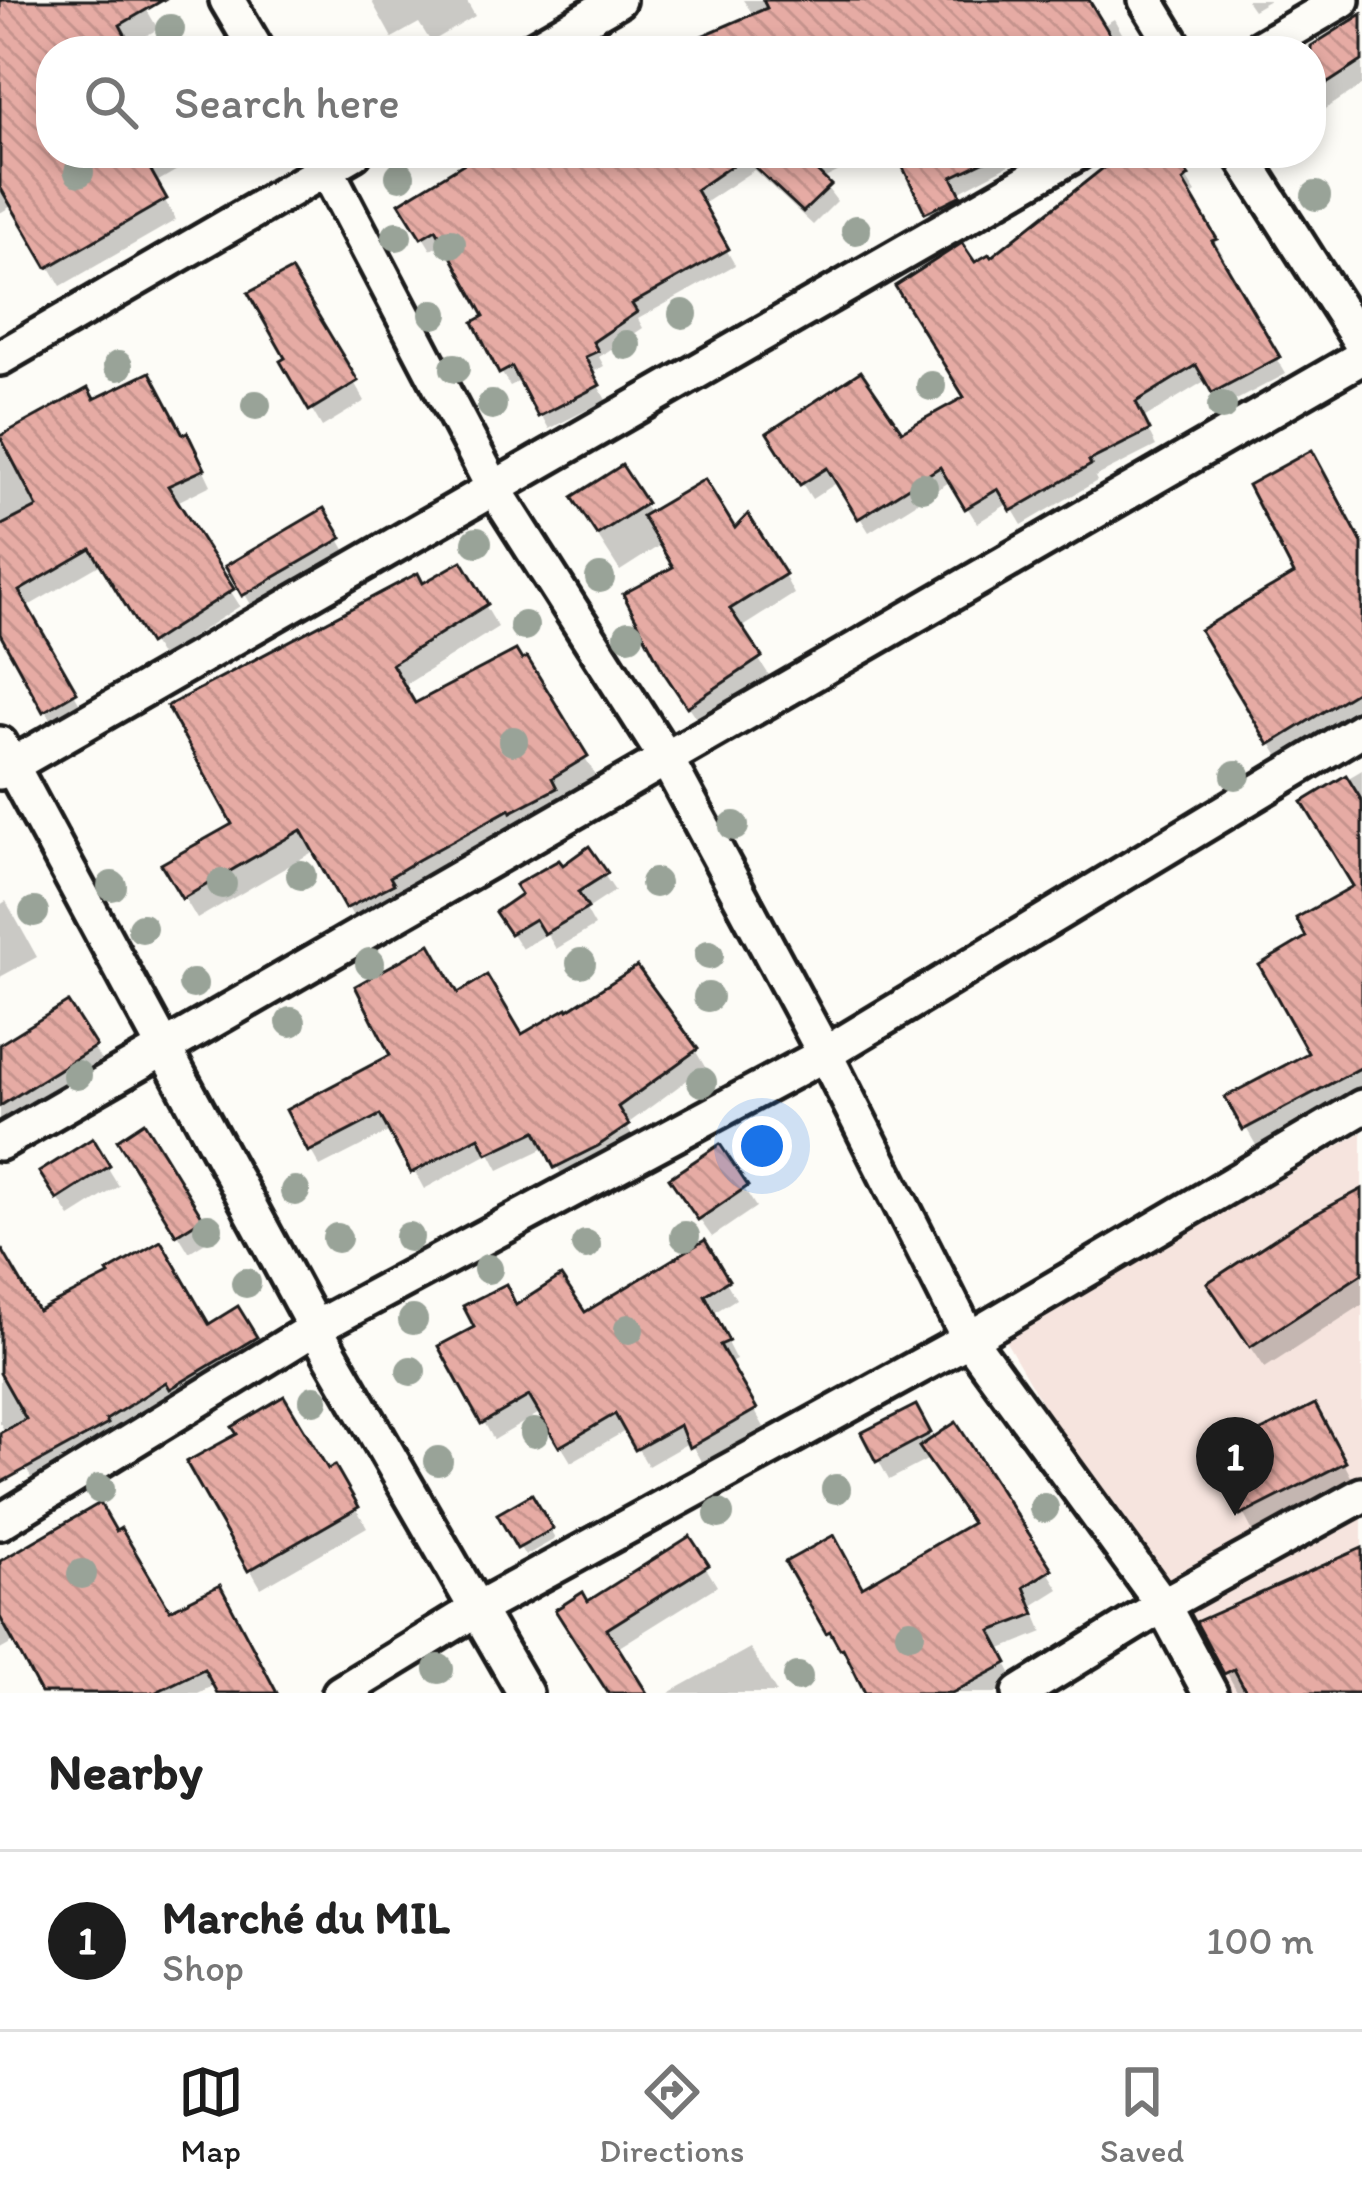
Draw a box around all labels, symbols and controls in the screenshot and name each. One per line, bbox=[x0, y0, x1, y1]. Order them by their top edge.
search box bbox=[36, 36, 1326, 168]
icon: search bbox=[78, 69, 144, 135]
text: Search here bbox=[174, 75, 400, 129]
your location bbox=[732, 1116, 792, 1176]
pin: 1 bbox=[1196, 1417, 1274, 1516]
text: Nearby bbox=[48, 1741, 203, 1802]
text: Marché du MIL bbox=[162, 1890, 449, 1944]
text: 1 bbox=[78, 1917, 96, 1964]
text: 100 m bbox=[1206, 1917, 1314, 1964]
text: Shop bbox=[162, 1944, 244, 1991]
tab: Map bbox=[178, 2059, 244, 2170]
tab: Directions bbox=[599, 2059, 744, 2170]
tab: Saved bbox=[1100, 2059, 1184, 2170]

